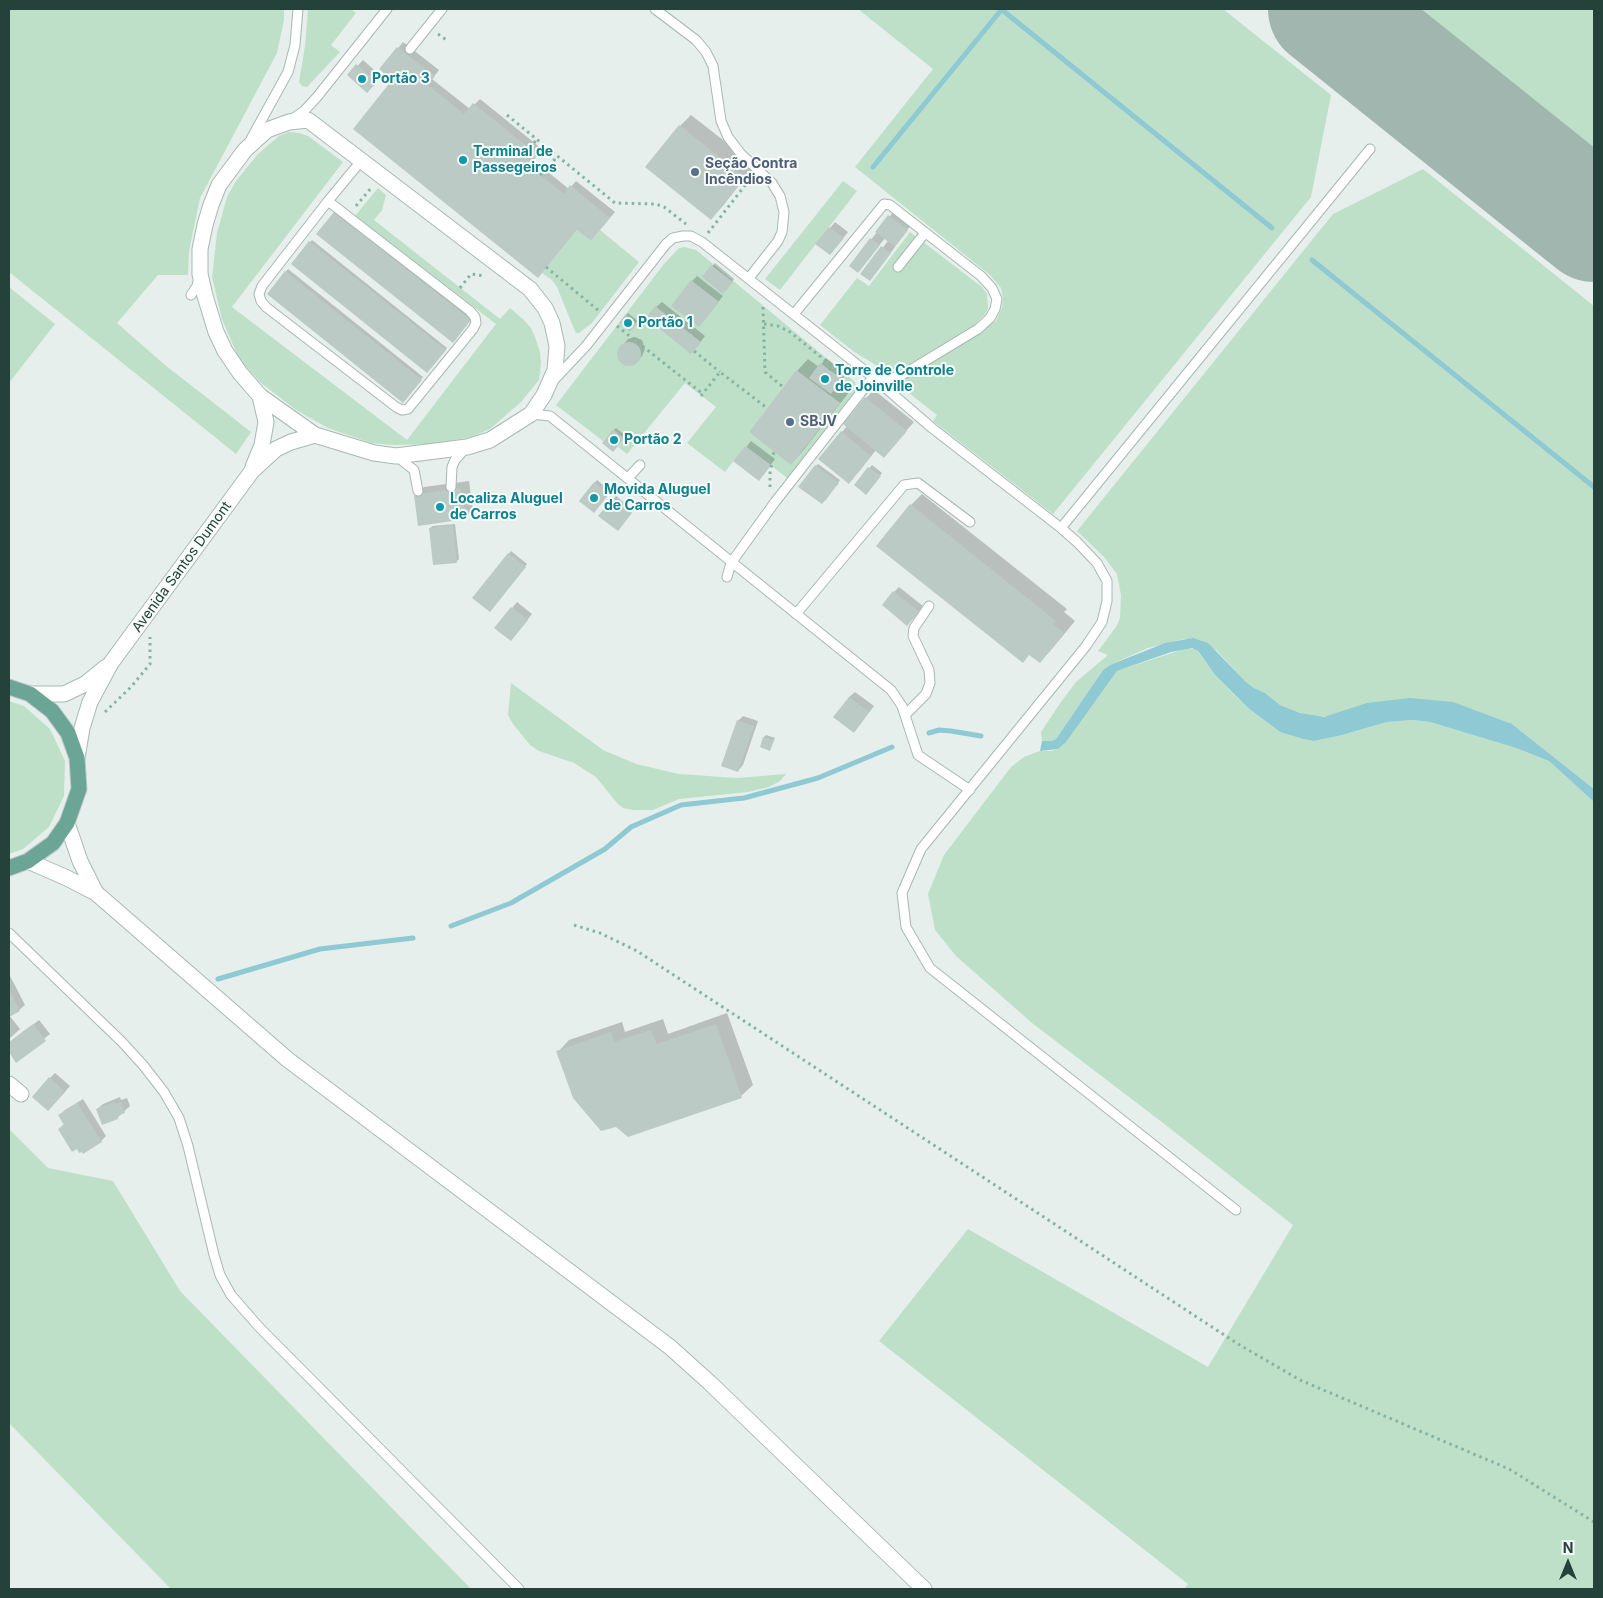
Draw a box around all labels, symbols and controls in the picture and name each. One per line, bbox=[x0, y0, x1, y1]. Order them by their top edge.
place label: Portão 3 bbox=[372, 71, 430, 87]
marker: Portão 3 bbox=[356, 73, 368, 85]
place label: Terminal de Passegeiros bbox=[473, 144, 557, 176]
marker: Terminal de Passegeiros bbox=[457, 154, 469, 166]
place label: Seção Contra Incêndios bbox=[705, 156, 797, 188]
marker: Seção Contra Incêndios bbox=[689, 166, 701, 178]
place label: Portão 1 bbox=[638, 315, 693, 331]
marker: Portão 1 bbox=[622, 317, 634, 329]
place label: Torre de Controle de Joinville bbox=[835, 363, 954, 396]
marker: Torre de Controle de Joinville bbox=[819, 373, 831, 385]
place label: SBJV bbox=[800, 414, 837, 430]
marker: SBJV bbox=[784, 416, 796, 428]
place label: Portão 2 bbox=[624, 432, 682, 448]
marker: Portão 2 bbox=[608, 434, 620, 446]
place label: Movida Aluguel de Carros bbox=[604, 482, 710, 514]
place label: Localiza Aluguel de Carros bbox=[450, 491, 563, 524]
marker: Movida Aluguel de Carros bbox=[588, 492, 600, 504]
street label: Avenida Santos Dumont bbox=[129, 498, 235, 636]
marker: Localiza Aluguel de Carros bbox=[434, 501, 446, 513]
north arrow bbox=[1543, 1538, 1593, 1588]
text: N bbox=[1563, 1539, 1573, 1556]

